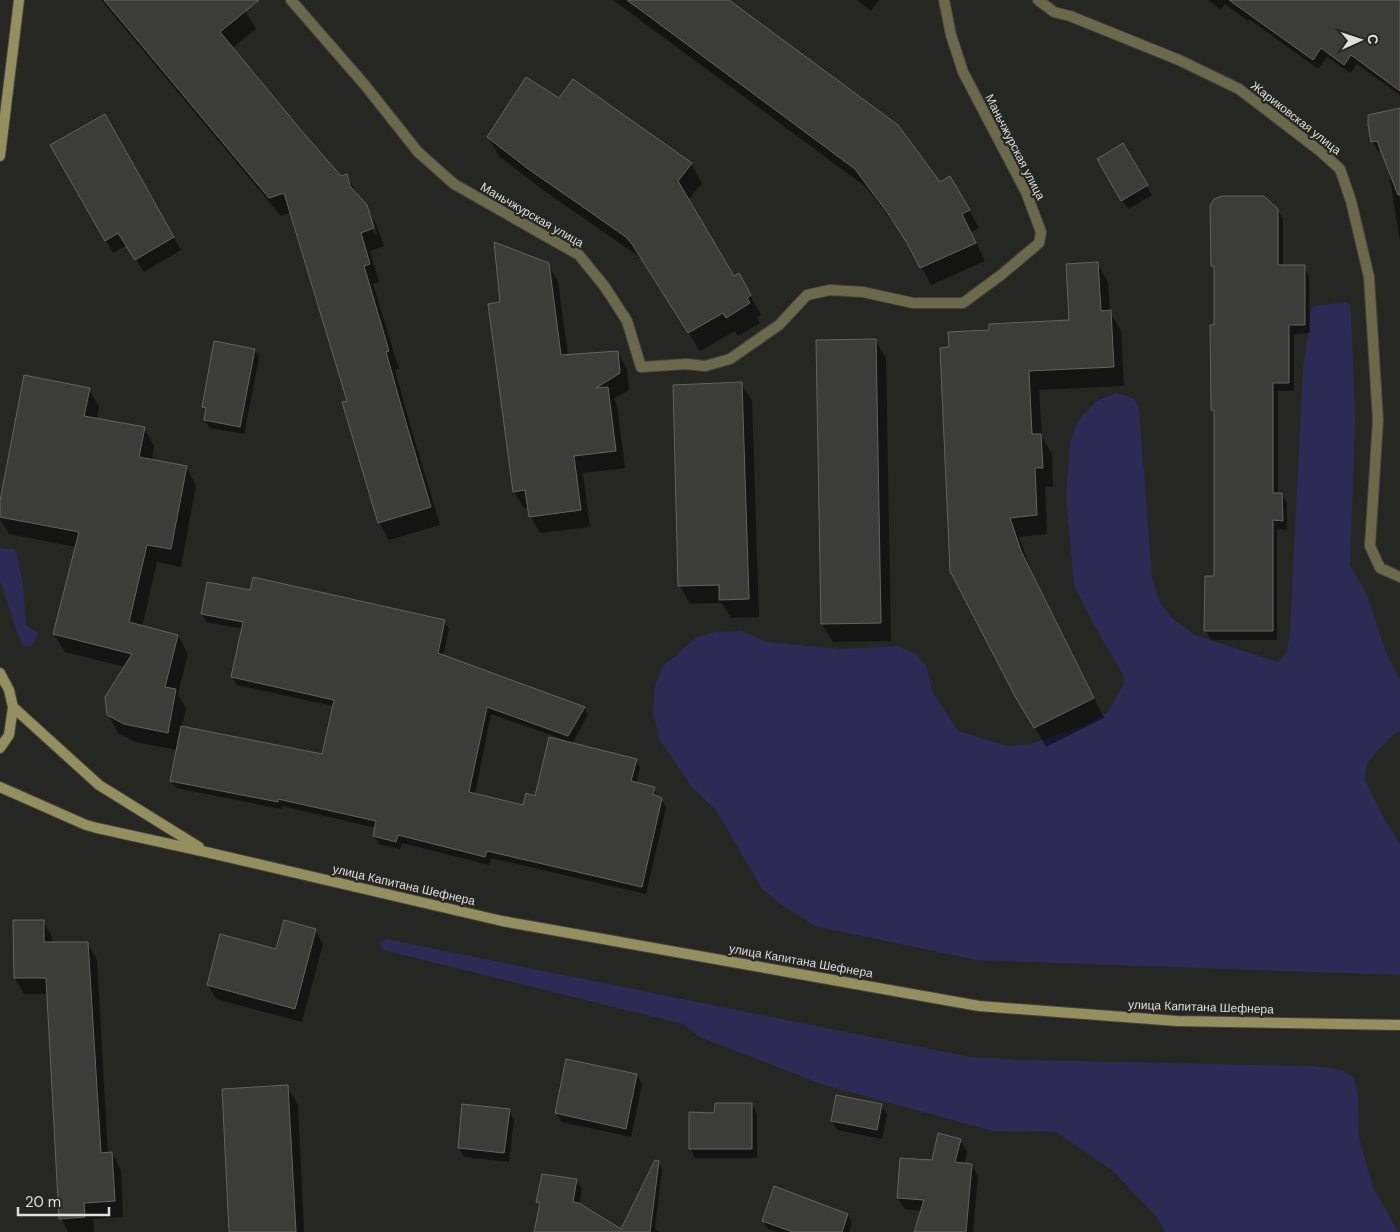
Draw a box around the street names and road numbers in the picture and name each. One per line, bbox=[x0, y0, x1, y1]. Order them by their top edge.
street label: Жариковская улица bbox=[1248, 78, 1345, 158]
street label: Маньчжурская улица bbox=[981, 91, 1049, 203]
street label: Маньчжурская улица bbox=[477, 179, 587, 251]
street label: улица Капитана Шефнера bbox=[331, 861, 477, 909]
street label: улица Капитана Шефнера bbox=[728, 940, 874, 982]
street label: улица Капитана Шефнера bbox=[1128, 996, 1274, 1018]

